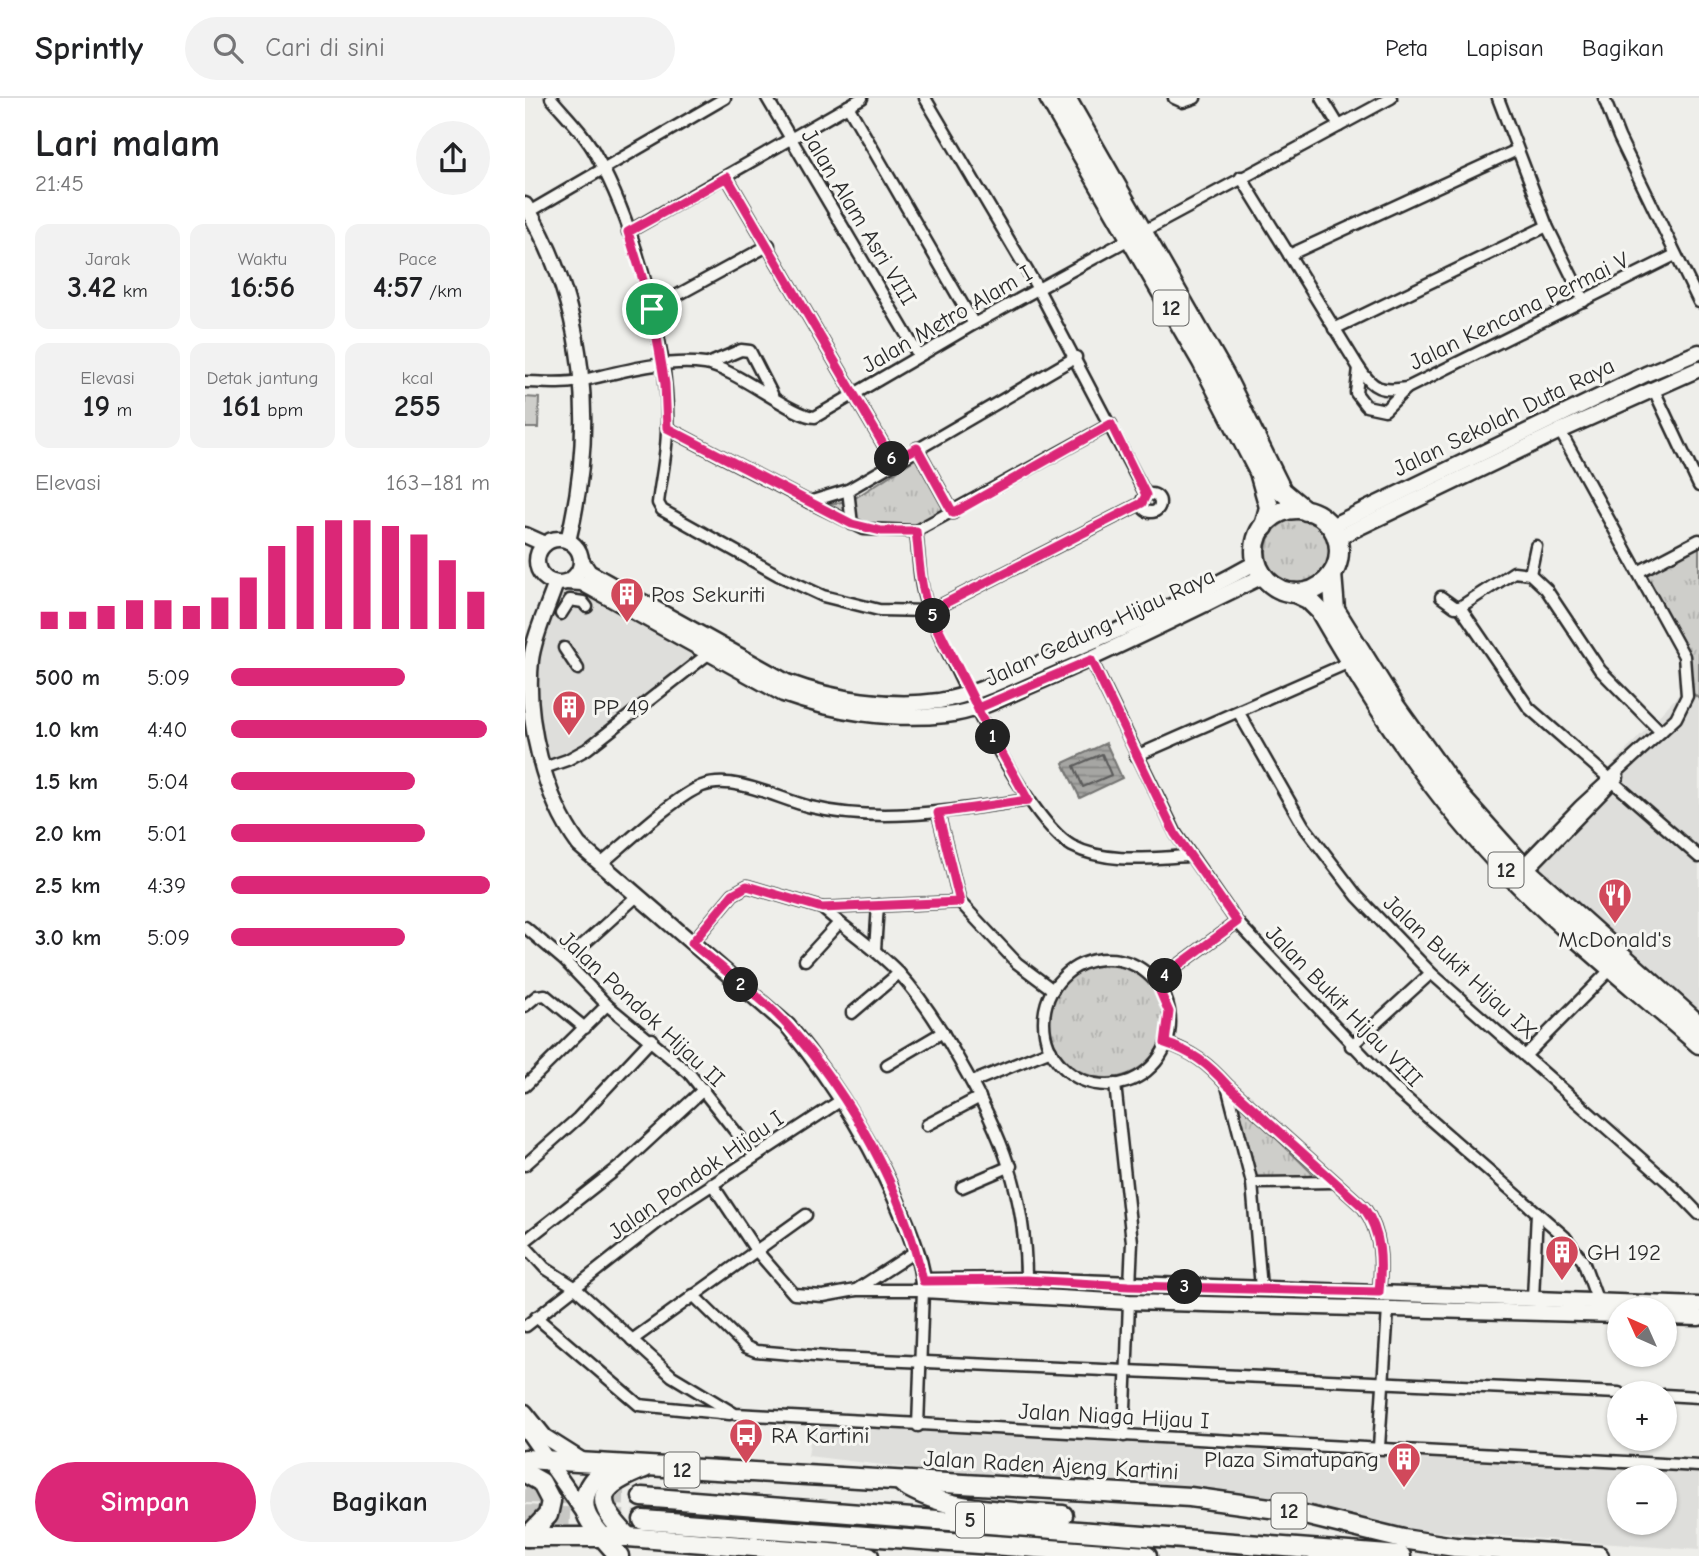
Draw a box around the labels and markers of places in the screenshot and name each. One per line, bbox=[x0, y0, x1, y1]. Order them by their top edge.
pin bbox=[622, 279, 682, 339]
pin: 6 bbox=[875, 442, 909, 476]
building icon: Pos Sekuriti bbox=[608, 575, 646, 624]
place label: Pos Sekuriti bbox=[651, 581, 765, 608]
pin: 5 bbox=[915, 598, 951, 634]
building icon: PP 49 bbox=[550, 688, 588, 737]
place label: PP 49 bbox=[593, 694, 650, 721]
pin: 1 bbox=[975, 720, 1011, 754]
restaurant icon: McDonald's bbox=[1596, 876, 1634, 925]
place label: McDonald's bbox=[1559, 926, 1671, 953]
pin: 4 bbox=[1147, 958, 1183, 994]
pin: 2 bbox=[723, 968, 759, 1002]
building icon: GH 192 bbox=[1543, 1233, 1581, 1282]
place label: GH 192 bbox=[1587, 1239, 1661, 1266]
pin: 3 bbox=[1167, 1270, 1203, 1304]
bus stop icon: RA Kartini bbox=[727, 1416, 765, 1465]
place label: RA Kartini bbox=[771, 1422, 869, 1449]
building icon: Plaza Simatupang bbox=[1385, 1440, 1423, 1489]
place label: Plaza Simatupang bbox=[1204, 1446, 1379, 1473]

